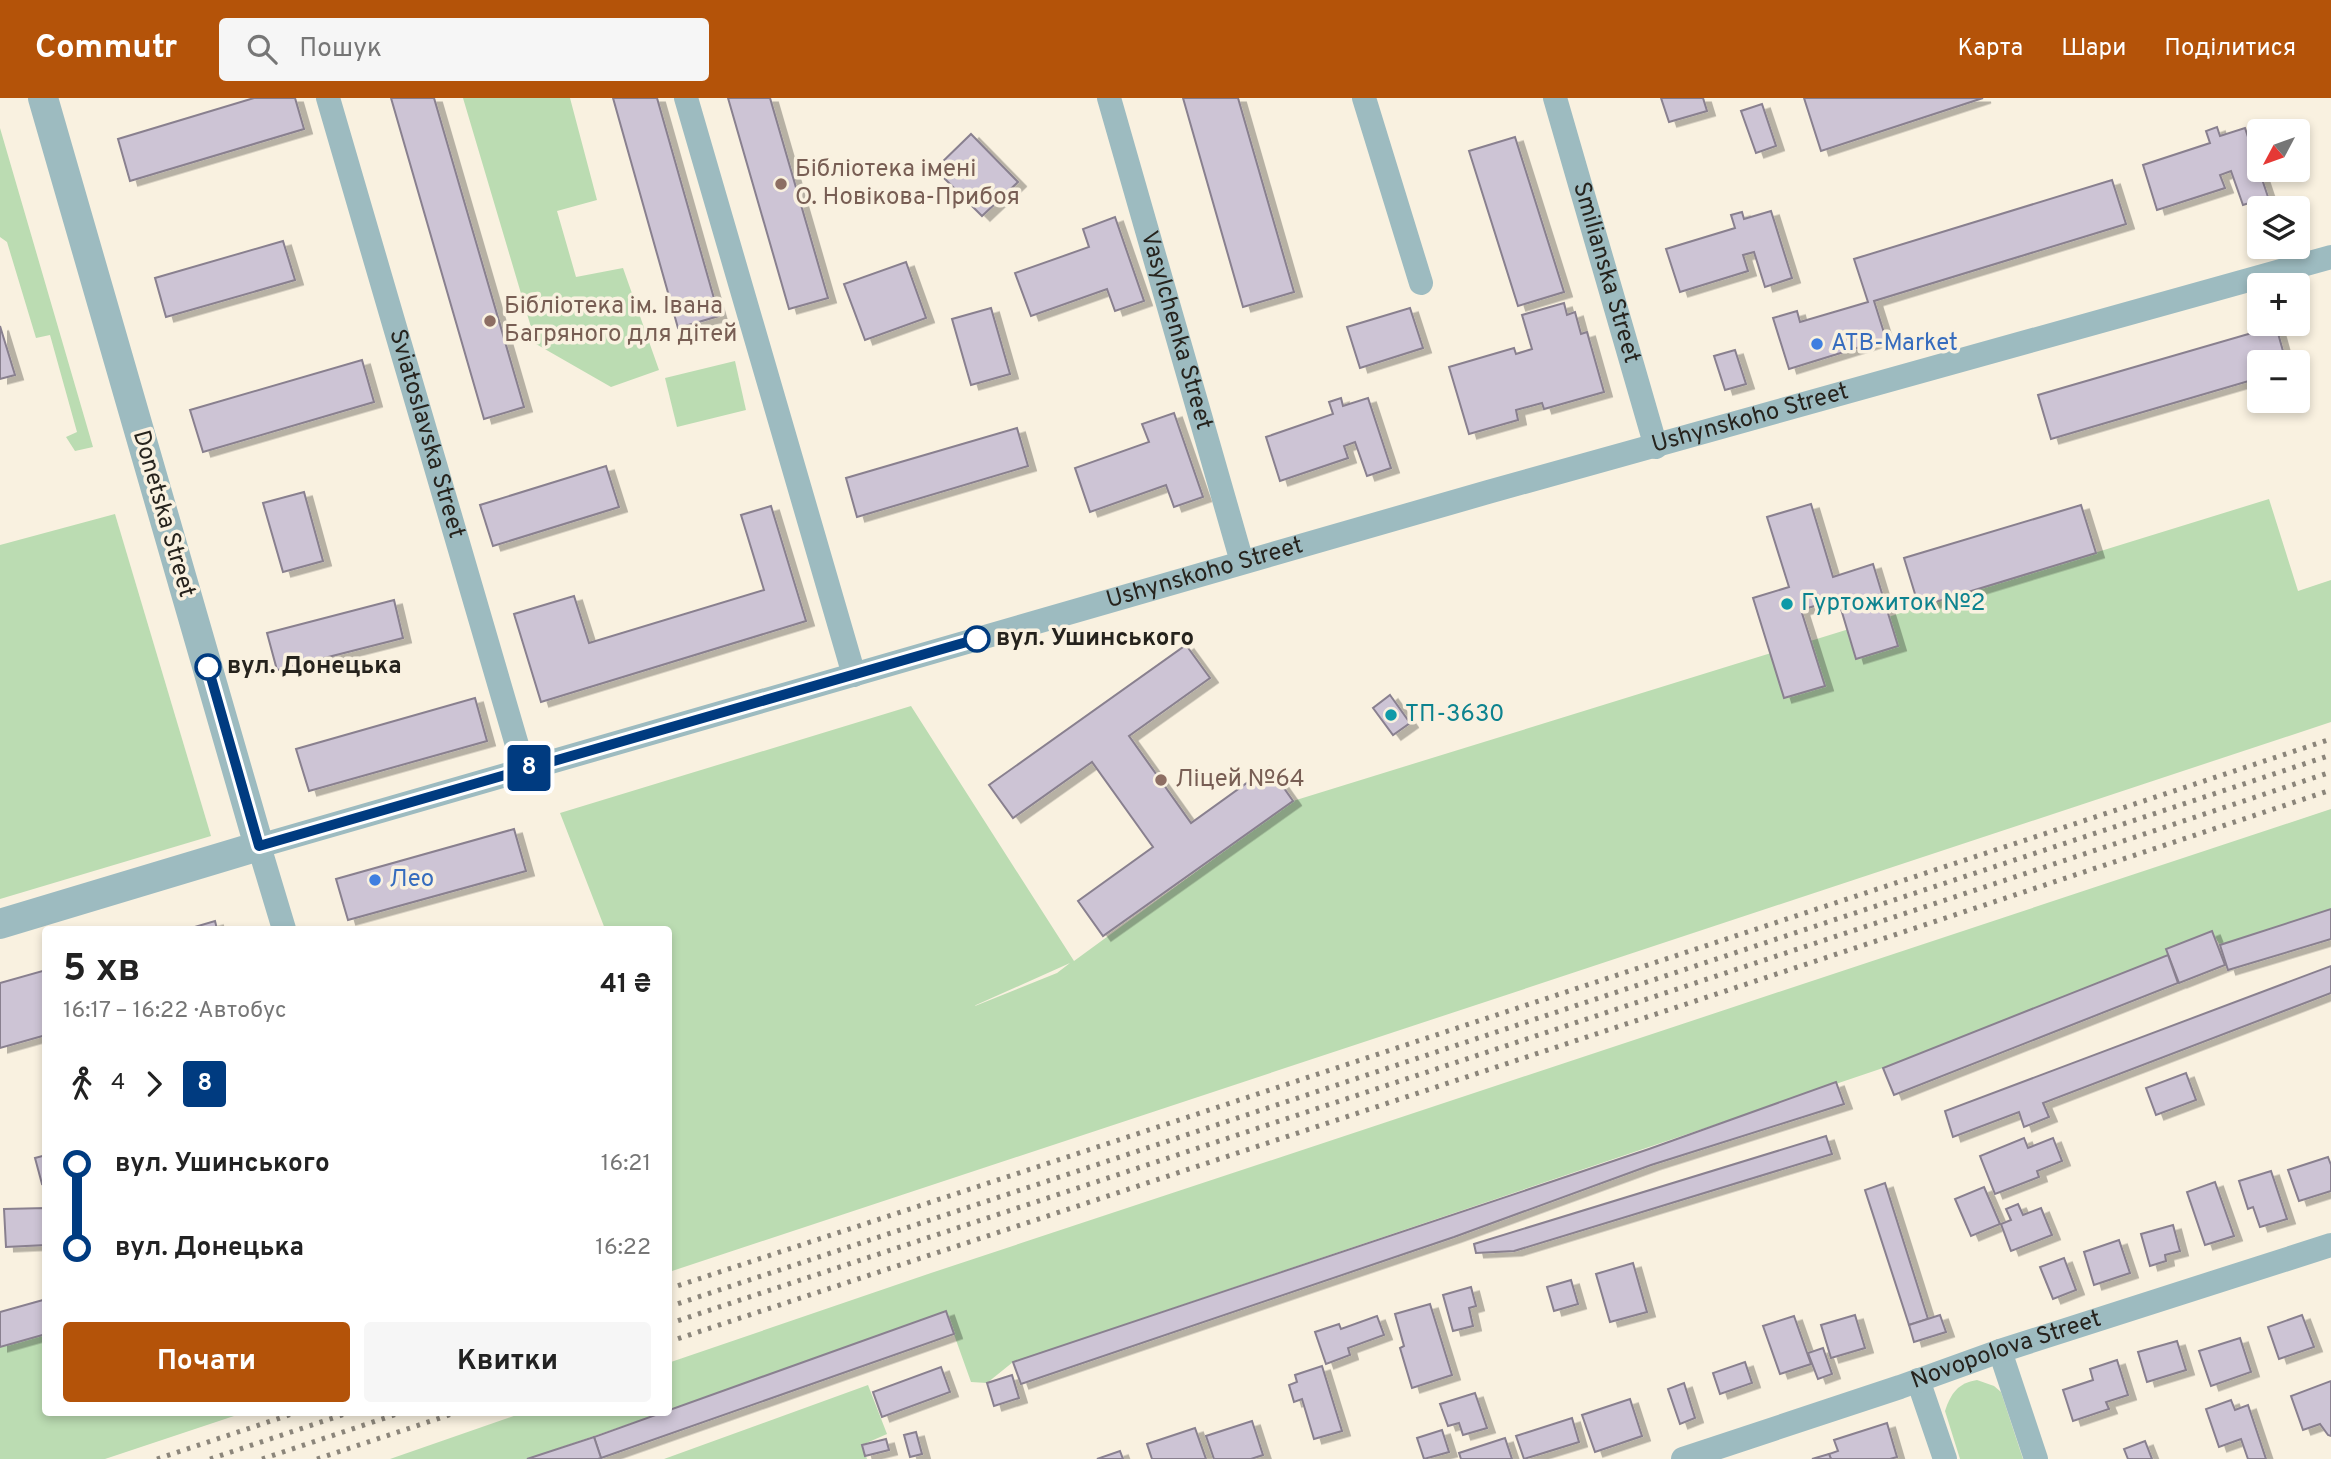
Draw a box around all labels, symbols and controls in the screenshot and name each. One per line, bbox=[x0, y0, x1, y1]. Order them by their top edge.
search box bbox=[219, 18, 709, 81]
text: Commutr bbox=[35, 28, 177, 70]
icon: search bbox=[243, 30, 281, 68]
text: Пошук bbox=[299, 33, 382, 66]
text: Карта bbox=[1958, 34, 2023, 64]
text: Шари bbox=[2061, 34, 2126, 64]
text: Поділитися bbox=[2164, 34, 2296, 64]
north arrow bbox=[2247, 119, 2310, 182]
map controls bbox=[2247, 119, 2310, 413]
place label: Бібліотека імені О. Новікова-Прибоя bbox=[795, 155, 1020, 213]
marker: Бібліотека імені О. Новікова-Прибоя bbox=[773, 176, 789, 192]
street label: Smilianska Street bbox=[1565, 179, 1646, 367]
button: layers bbox=[2247, 196, 2310, 259]
street label: Vasylchenka Street bbox=[1133, 228, 1218, 434]
button: + bbox=[2247, 273, 2310, 336]
place label: Бібліотека ім. Івана Багряного для дітей bbox=[504, 292, 737, 350]
marker: Бібліотека ім. Івана Багряного для дітей bbox=[482, 313, 498, 329]
street label: Sviatoslavska Street bbox=[381, 326, 471, 542]
place label: ATB-Market bbox=[1831, 329, 1958, 359]
marker: ATB-Market bbox=[1809, 336, 1825, 352]
button: − bbox=[2247, 350, 2310, 413]
street label: Ushynskoho Street bbox=[1648, 377, 1852, 461]
street label: Donetska Street bbox=[125, 427, 201, 601]
street label: Ushynskoho Street bbox=[1103, 531, 1307, 616]
place label: Гуртожиток №2 bbox=[1801, 589, 1986, 619]
marker: Гуртожиток №2 bbox=[1779, 596, 1795, 612]
place label: вул. Ушинського bbox=[996, 624, 1194, 654]
marker: вул. Ушинського bbox=[964, 626, 990, 652]
place label: вул. Донецька bbox=[227, 652, 402, 682]
marker: вул. Донецька bbox=[195, 654, 221, 680]
place label: ТП-3630 bbox=[1405, 700, 1505, 730]
marker: ТП-3630 bbox=[1383, 707, 1399, 723]
line badge: 8 bbox=[506, 745, 552, 791]
text: 8 bbox=[521, 753, 537, 783]
place label: Ліцей №64 bbox=[1175, 765, 1305, 795]
marker: Ліцей №64 bbox=[1153, 772, 1169, 788]
place label: Лео bbox=[389, 865, 434, 895]
marker: Лео bbox=[367, 872, 383, 888]
text: 5 хв bbox=[63, 946, 140, 995]
text: 41 ₴ bbox=[600, 969, 651, 1002]
text: 16:17 – 16:22 · Автобус bbox=[63, 997, 287, 1026]
icon: walk bbox=[63, 1065, 101, 1103]
icon: forward bbox=[135, 1065, 173, 1103]
text: 4 bbox=[111, 1069, 125, 1098]
text: 8 bbox=[197, 1069, 212, 1099]
text: вул. Ушинського bbox=[115, 1148, 330, 1181]
text: 16:21 bbox=[601, 1150, 651, 1179]
text: вул. Донецька bbox=[115, 1232, 304, 1265]
text: 16:22 bbox=[595, 1234, 651, 1263]
street label: Novopolova Street bbox=[1907, 1305, 2105, 1397]
button: Почати bbox=[63, 1322, 350, 1402]
button: Квитки bbox=[364, 1322, 651, 1402]

